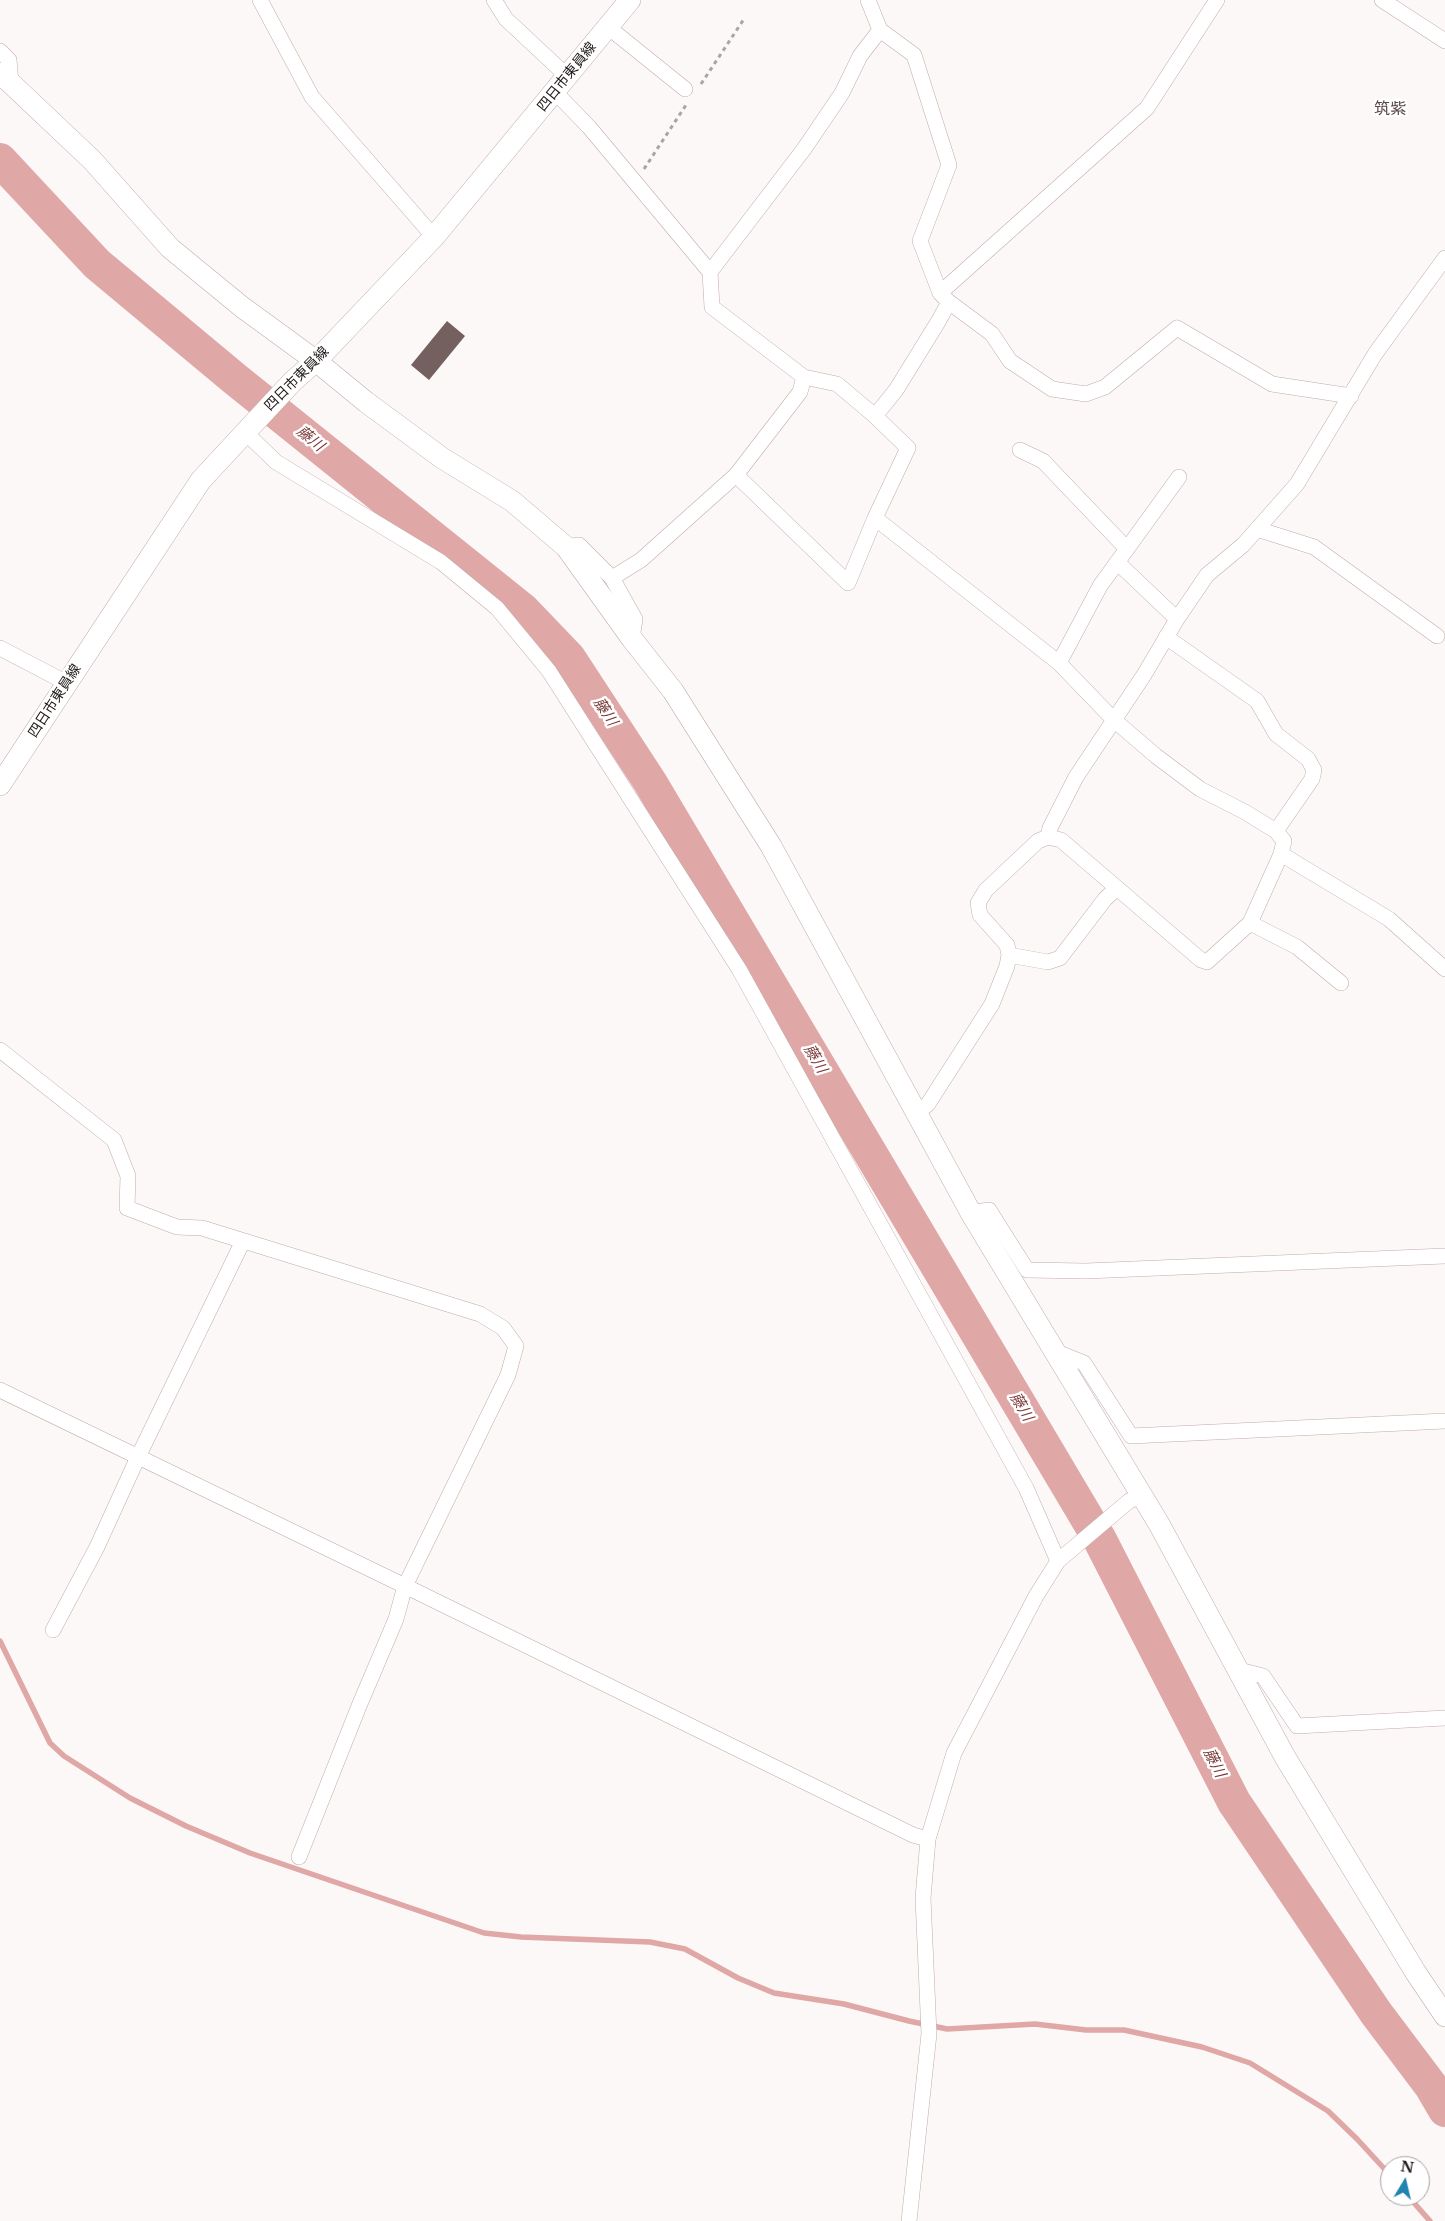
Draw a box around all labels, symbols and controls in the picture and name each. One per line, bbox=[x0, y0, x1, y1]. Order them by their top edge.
street label: 四日市東員線 bbox=[534, 39, 600, 115]
district label: 筑紫 bbox=[1374, 99, 1406, 119]
street label: 四日市東員線 bbox=[261, 343, 333, 415]
water label: 藤川 bbox=[293, 423, 327, 455]
street label: 四日市東員線 bbox=[25, 661, 85, 741]
water label: 藤川 bbox=[589, 695, 621, 729]
water label: 藤川 bbox=[800, 1042, 830, 1076]
water label: 藤川 bbox=[1006, 1390, 1036, 1424]
water label: 藤川 bbox=[1199, 1746, 1229, 1780]
north arrow bbox=[1380, 2156, 1430, 2206]
text: N bbox=[1399, 2157, 1415, 2177]

